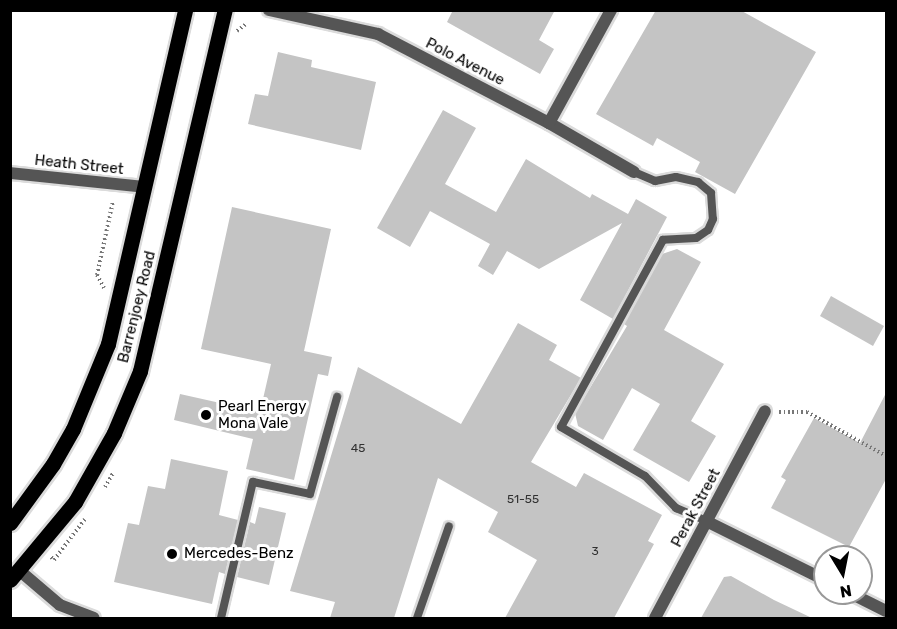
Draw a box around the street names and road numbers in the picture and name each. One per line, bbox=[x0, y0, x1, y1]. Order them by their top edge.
street label: Polo Avenue bbox=[422, 34, 508, 90]
street label: Heath Street bbox=[34, 151, 124, 179]
street label: Barrenjoey Road bbox=[114, 249, 160, 365]
street label: Perak Street bbox=[668, 466, 724, 550]

